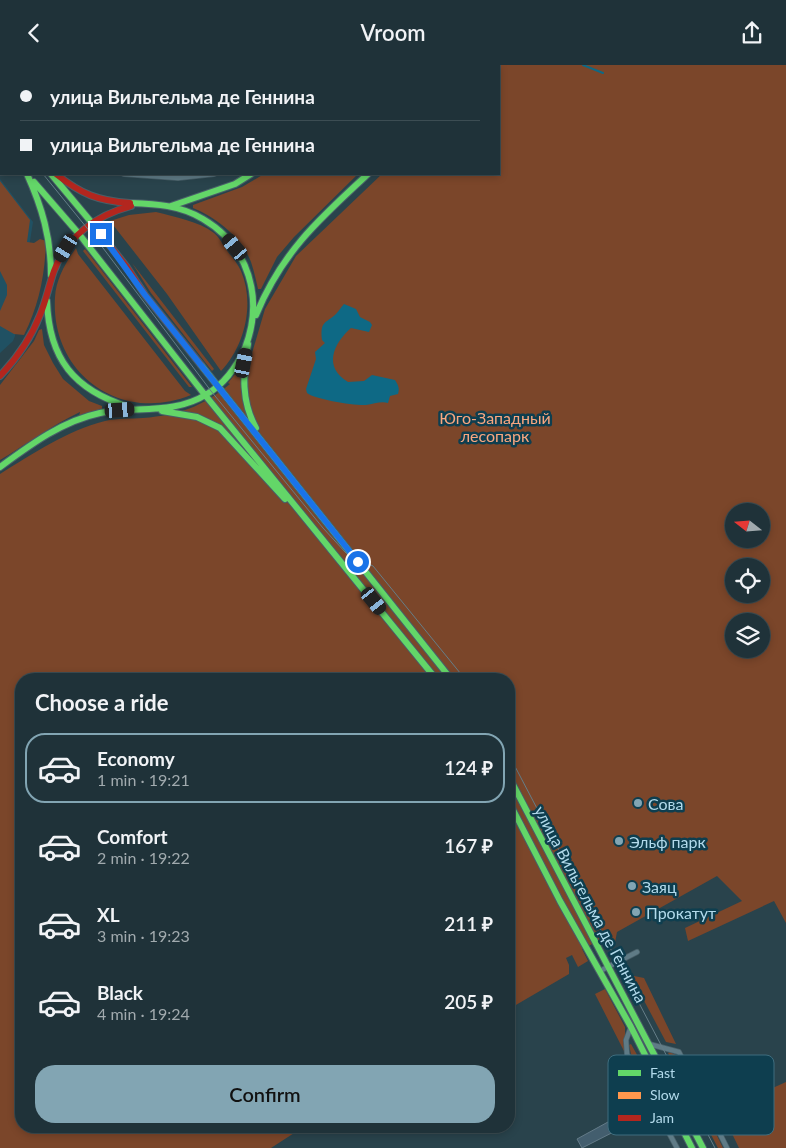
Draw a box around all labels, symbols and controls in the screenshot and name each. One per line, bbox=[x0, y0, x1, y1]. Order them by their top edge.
icon: back bbox=[20, 19, 48, 47]
text: Vroom bbox=[361, 19, 426, 46]
icon: share bbox=[738, 19, 766, 47]
text: улица Вильгельма де Геннина bbox=[50, 85, 315, 108]
text: улица Вильгельма де Геннина bbox=[50, 133, 315, 156]
route end bbox=[90, 223, 112, 245]
car bbox=[51, 231, 80, 265]
car bbox=[219, 231, 250, 263]
car bbox=[233, 347, 254, 379]
car bbox=[104, 401, 135, 419]
park label: Юго-Западный лесопарк bbox=[439, 408, 551, 445]
north arrow bbox=[725, 503, 770, 547]
map controls bbox=[725, 503, 770, 658]
route start bbox=[347, 551, 369, 573]
button: locate bbox=[725, 558, 770, 603]
car bbox=[358, 585, 389, 617]
button: layers bbox=[725, 613, 770, 658]
text: Choose a ride bbox=[35, 689, 169, 716]
icon: car bbox=[37, 746, 82, 791]
text: Economy bbox=[97, 747, 175, 770]
text: 124 ₽ bbox=[444, 756, 493, 779]
text: 1 min · 19:21 bbox=[97, 770, 190, 789]
place label: Сова bbox=[648, 794, 684, 813]
marker: Сова bbox=[632, 797, 644, 809]
street label: улица Вильгельма де Геннина bbox=[531, 802, 651, 1006]
icon: car bbox=[37, 824, 82, 869]
text: Comfort bbox=[97, 825, 168, 848]
place label: Эльф парк bbox=[629, 832, 706, 851]
text: 167 ₽ bbox=[444, 834, 493, 857]
marker: Эльф парк bbox=[613, 835, 625, 847]
text: 2 min · 19:22 bbox=[97, 848, 190, 867]
place label: Заяц bbox=[642, 877, 677, 896]
marker: Заяц bbox=[626, 880, 638, 892]
icon: car bbox=[37, 902, 82, 947]
text: XL bbox=[97, 903, 120, 926]
place label: Прокатут bbox=[646, 903, 716, 922]
marker: Прокатут bbox=[630, 906, 642, 918]
text: 211 ₽ bbox=[444, 912, 493, 935]
text: 3 min · 19:23 bbox=[97, 926, 190, 945]
icon: car bbox=[37, 980, 82, 1025]
text: Black bbox=[97, 981, 143, 1004]
text: 205 ₽ bbox=[444, 990, 493, 1013]
text: 4 min · 19:24 bbox=[97, 1004, 190, 1023]
legend bbox=[608, 1055, 774, 1135]
text: Fast bbox=[650, 1064, 675, 1081]
button: Confirm bbox=[35, 1065, 495, 1123]
text: Slow bbox=[650, 1086, 680, 1103]
text: Jam bbox=[650, 1109, 674, 1126]

